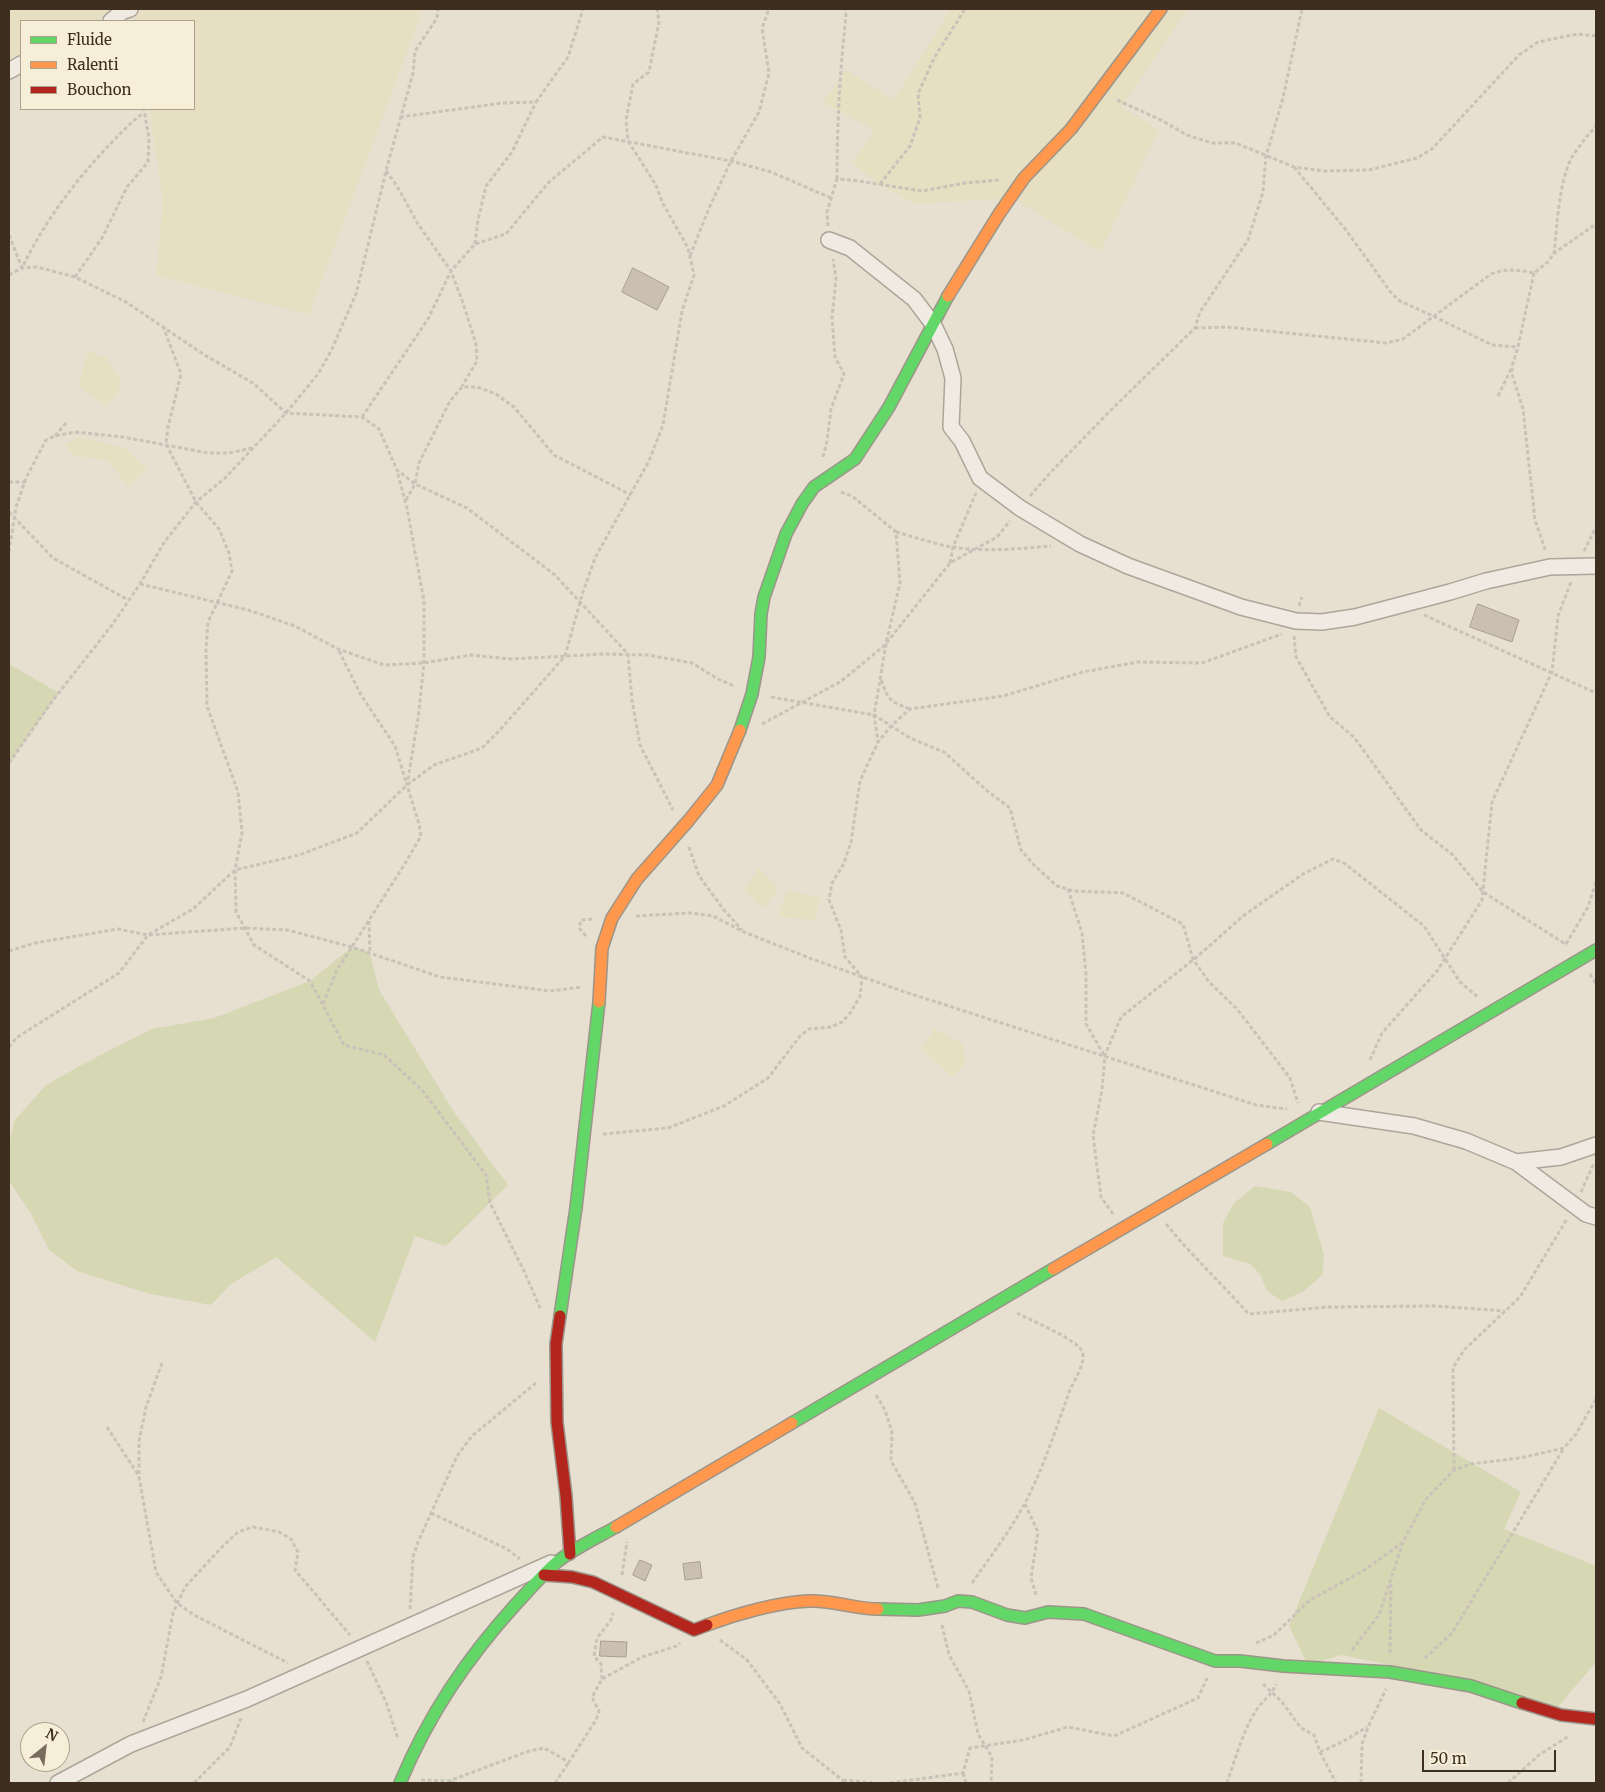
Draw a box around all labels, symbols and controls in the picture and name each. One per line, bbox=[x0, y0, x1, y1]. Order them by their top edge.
legend bbox=[20, 20, 195, 110]
text: Fluide bbox=[67, 30, 112, 49]
text: Ralenti bbox=[67, 55, 119, 74]
text: Bouchon bbox=[67, 80, 131, 99]
north arrow bbox=[20, 1722, 70, 1772]
text: N bbox=[43, 1724, 61, 1745]
scale bar bbox=[1425, 1740, 1559, 1772]
text: 50 m bbox=[1430, 1749, 1467, 1768]

